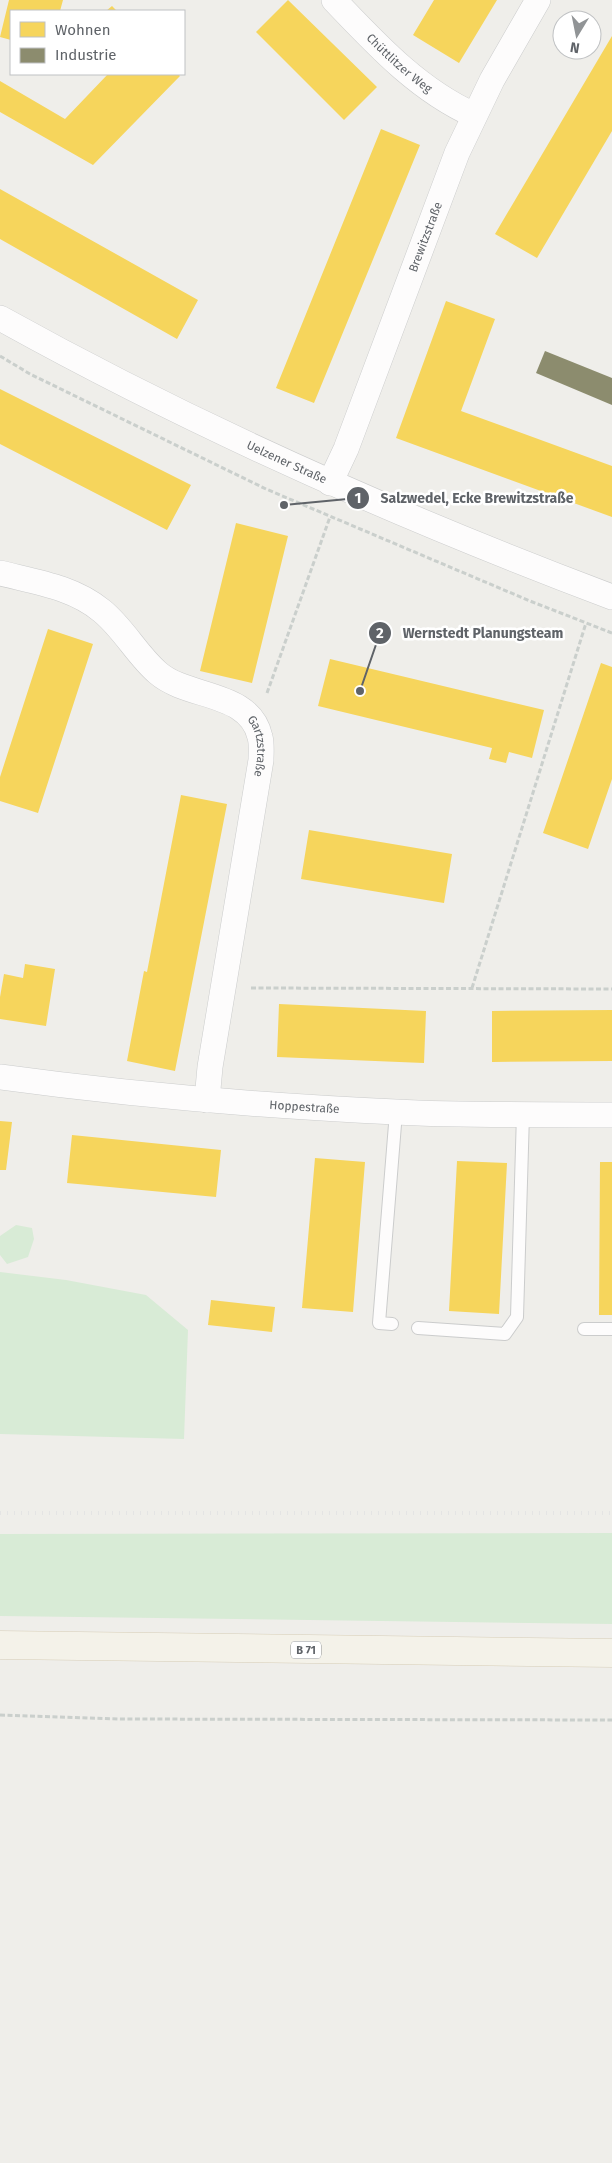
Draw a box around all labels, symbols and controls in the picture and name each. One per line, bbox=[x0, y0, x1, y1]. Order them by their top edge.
legend bbox=[10, 10, 185, 75]
north arrow bbox=[552, 10, 602, 60]
text: Wohnen bbox=[55, 21, 111, 39]
street label: Chüttlitzer Weg bbox=[364, 31, 435, 96]
text: N bbox=[569, 38, 581, 56]
text: Industrie bbox=[55, 46, 117, 64]
street label: Brewitzstraße bbox=[406, 200, 445, 274]
street label: Uelzener Straße bbox=[244, 438, 329, 487]
callout: Salzwedel, Ecke Brewitzstraße bbox=[346, 484, 584, 513]
text: 1 bbox=[355, 489, 361, 507]
text: Salzwedel, Ecke Brewitzstraße bbox=[381, 490, 574, 507]
callout: Wernstedt Planungsteam bbox=[368, 618, 573, 647]
text: 2 bbox=[376, 624, 384, 642]
text: Wernstedt Planungsteam bbox=[403, 625, 564, 642]
street label: Gartzstraße bbox=[245, 713, 268, 778]
street label: Hoppestraße bbox=[269, 1098, 340, 1116]
road number: B 71 bbox=[291, 1642, 321, 1658]

